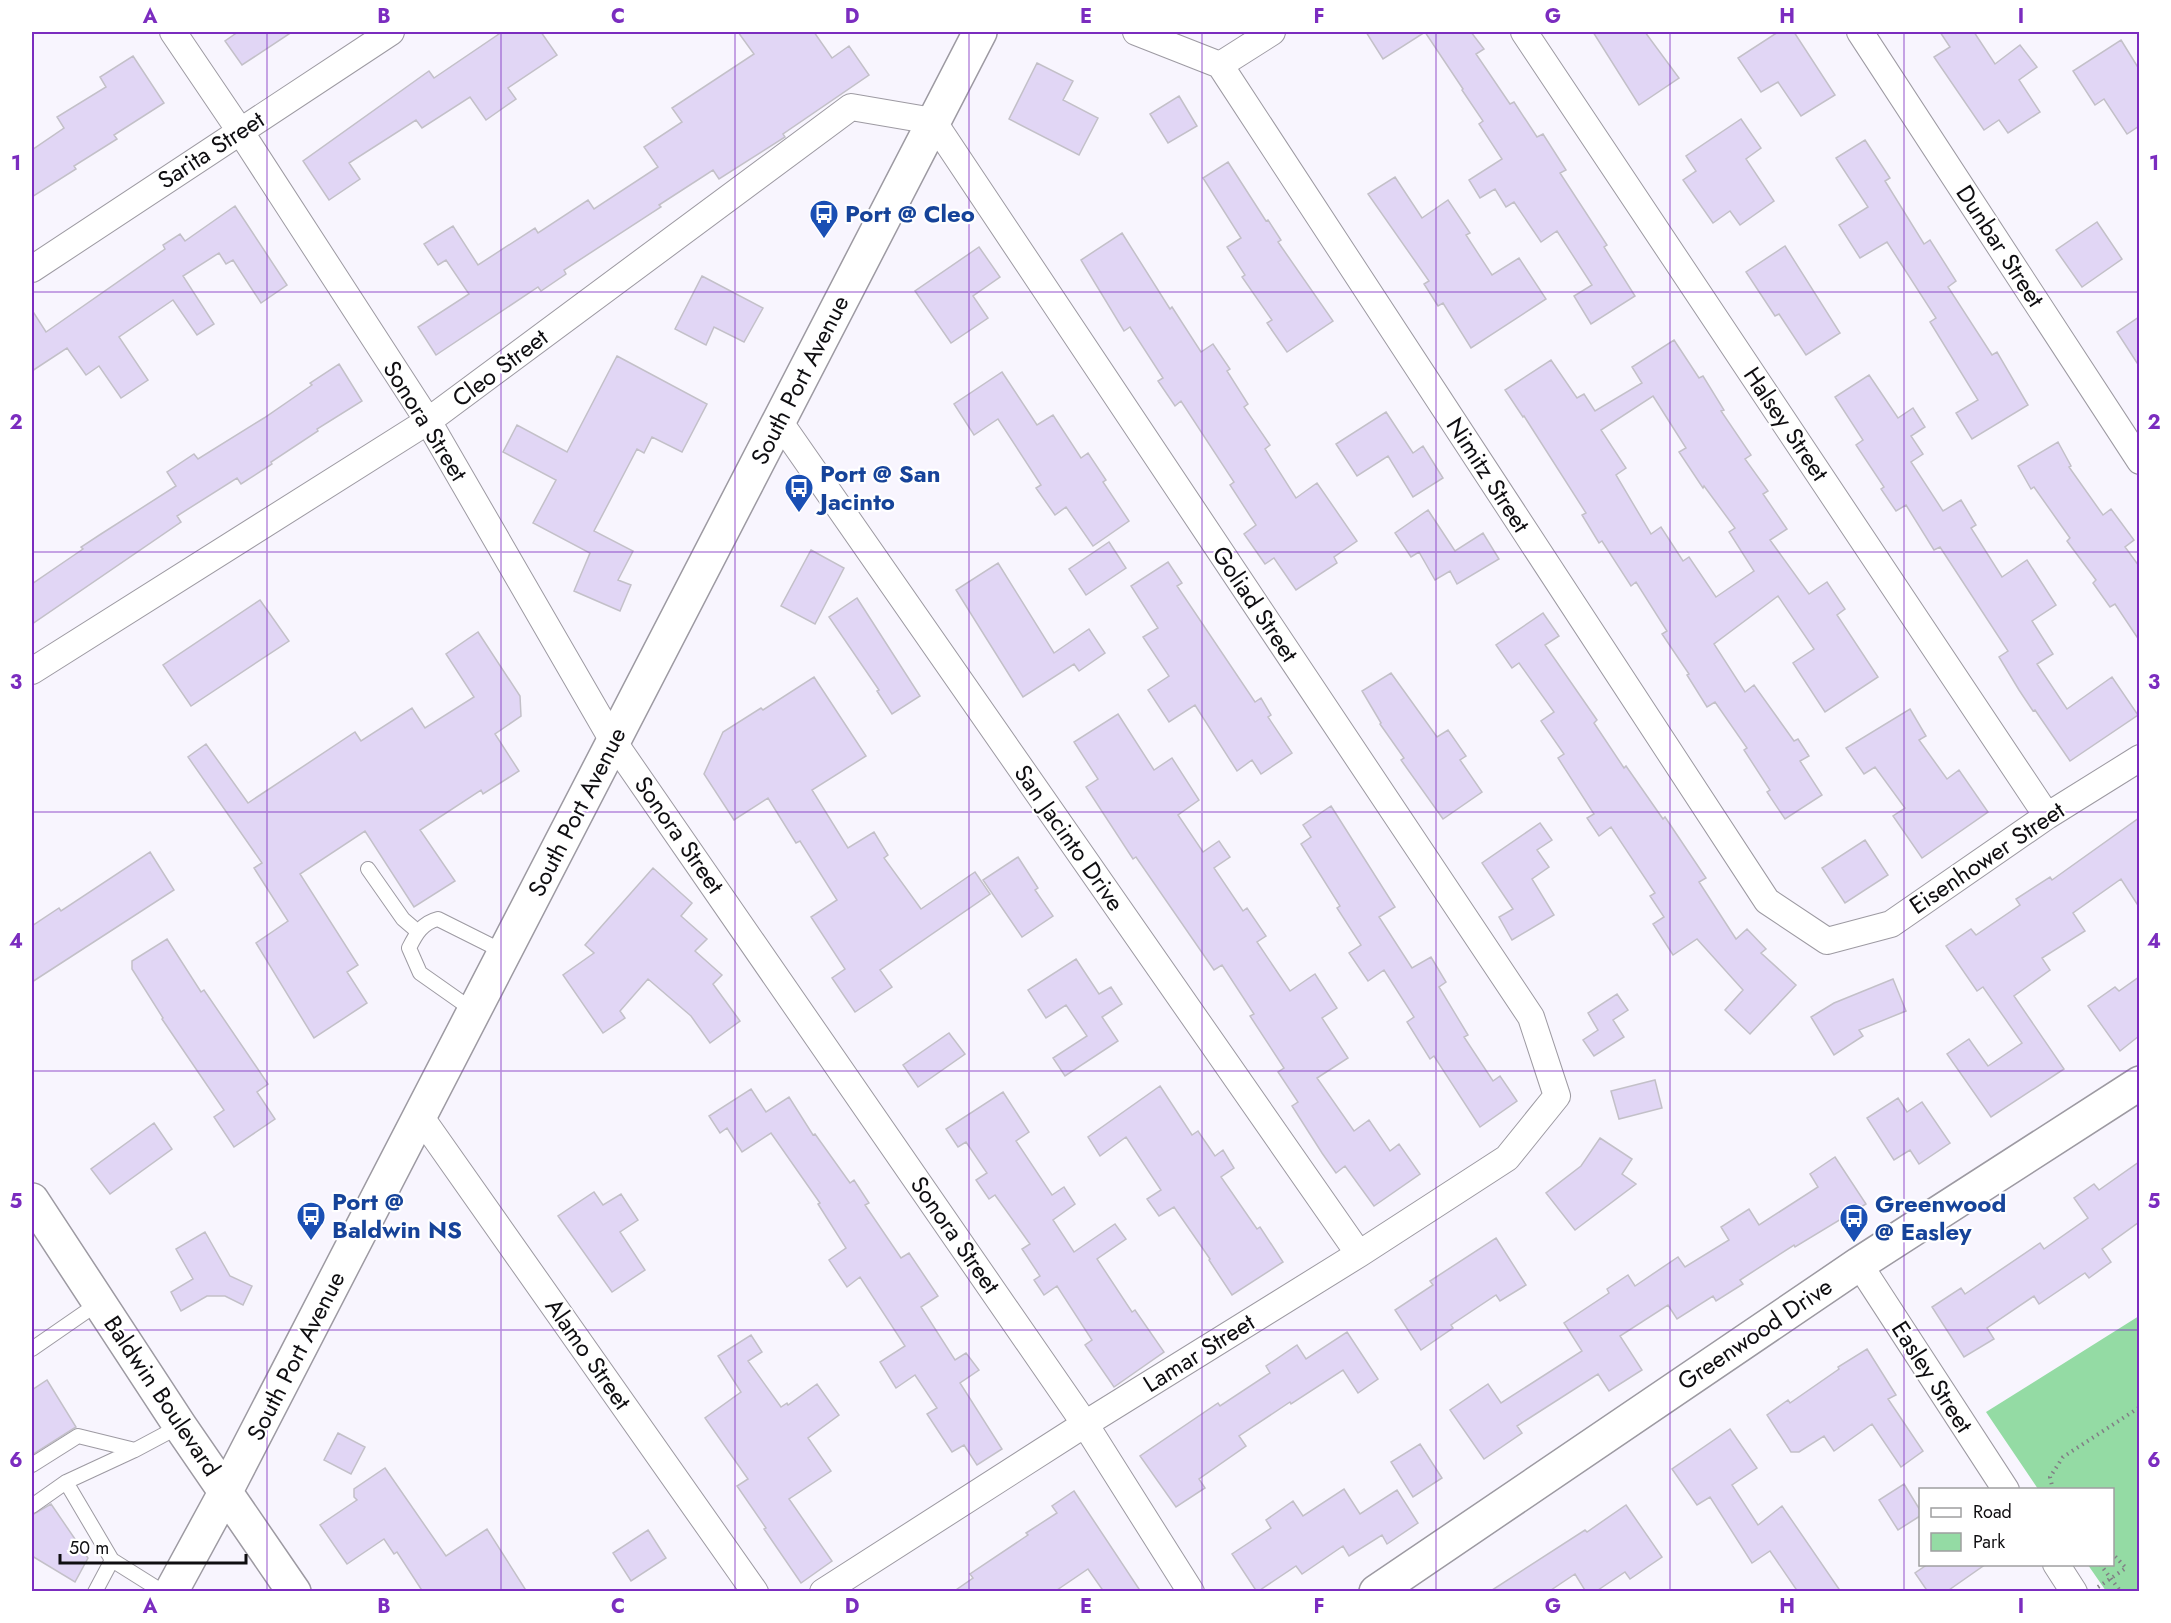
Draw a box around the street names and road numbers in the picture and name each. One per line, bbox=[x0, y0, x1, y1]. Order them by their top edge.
street label: Sarita Street bbox=[150, 102, 271, 197]
street label: Dunbar Street bbox=[1948, 178, 2053, 314]
street label: South Port Avenue bbox=[742, 289, 857, 471]
street label: Cleo Street bbox=[444, 320, 555, 415]
street label: Sonora Street bbox=[374, 354, 476, 488]
street label: Halsey Street bbox=[1735, 360, 1838, 488]
street label: Nimitz Street bbox=[1438, 410, 1539, 539]
street label: Goliad Street bbox=[1204, 539, 1307, 669]
street label: South Port Avenue bbox=[519, 721, 634, 903]
street label: San Jacinto Drive bbox=[1006, 757, 1133, 918]
street label: Sonora Street bbox=[626, 769, 733, 901]
street label: Eisenhower Street bbox=[1902, 792, 2071, 923]
street label: Sonora Street bbox=[902, 1169, 1009, 1301]
street label: South Port Avenue bbox=[238, 1265, 353, 1447]
street label: Greenwood Drive bbox=[1670, 1269, 1839, 1398]
street label: Alamo Street bbox=[537, 1291, 640, 1417]
street label: Lamar Street bbox=[1136, 1304, 1261, 1401]
street label: Baldwin Boulevard bbox=[96, 1308, 229, 1483]
street label: Easley Street bbox=[1883, 1314, 1982, 1440]

